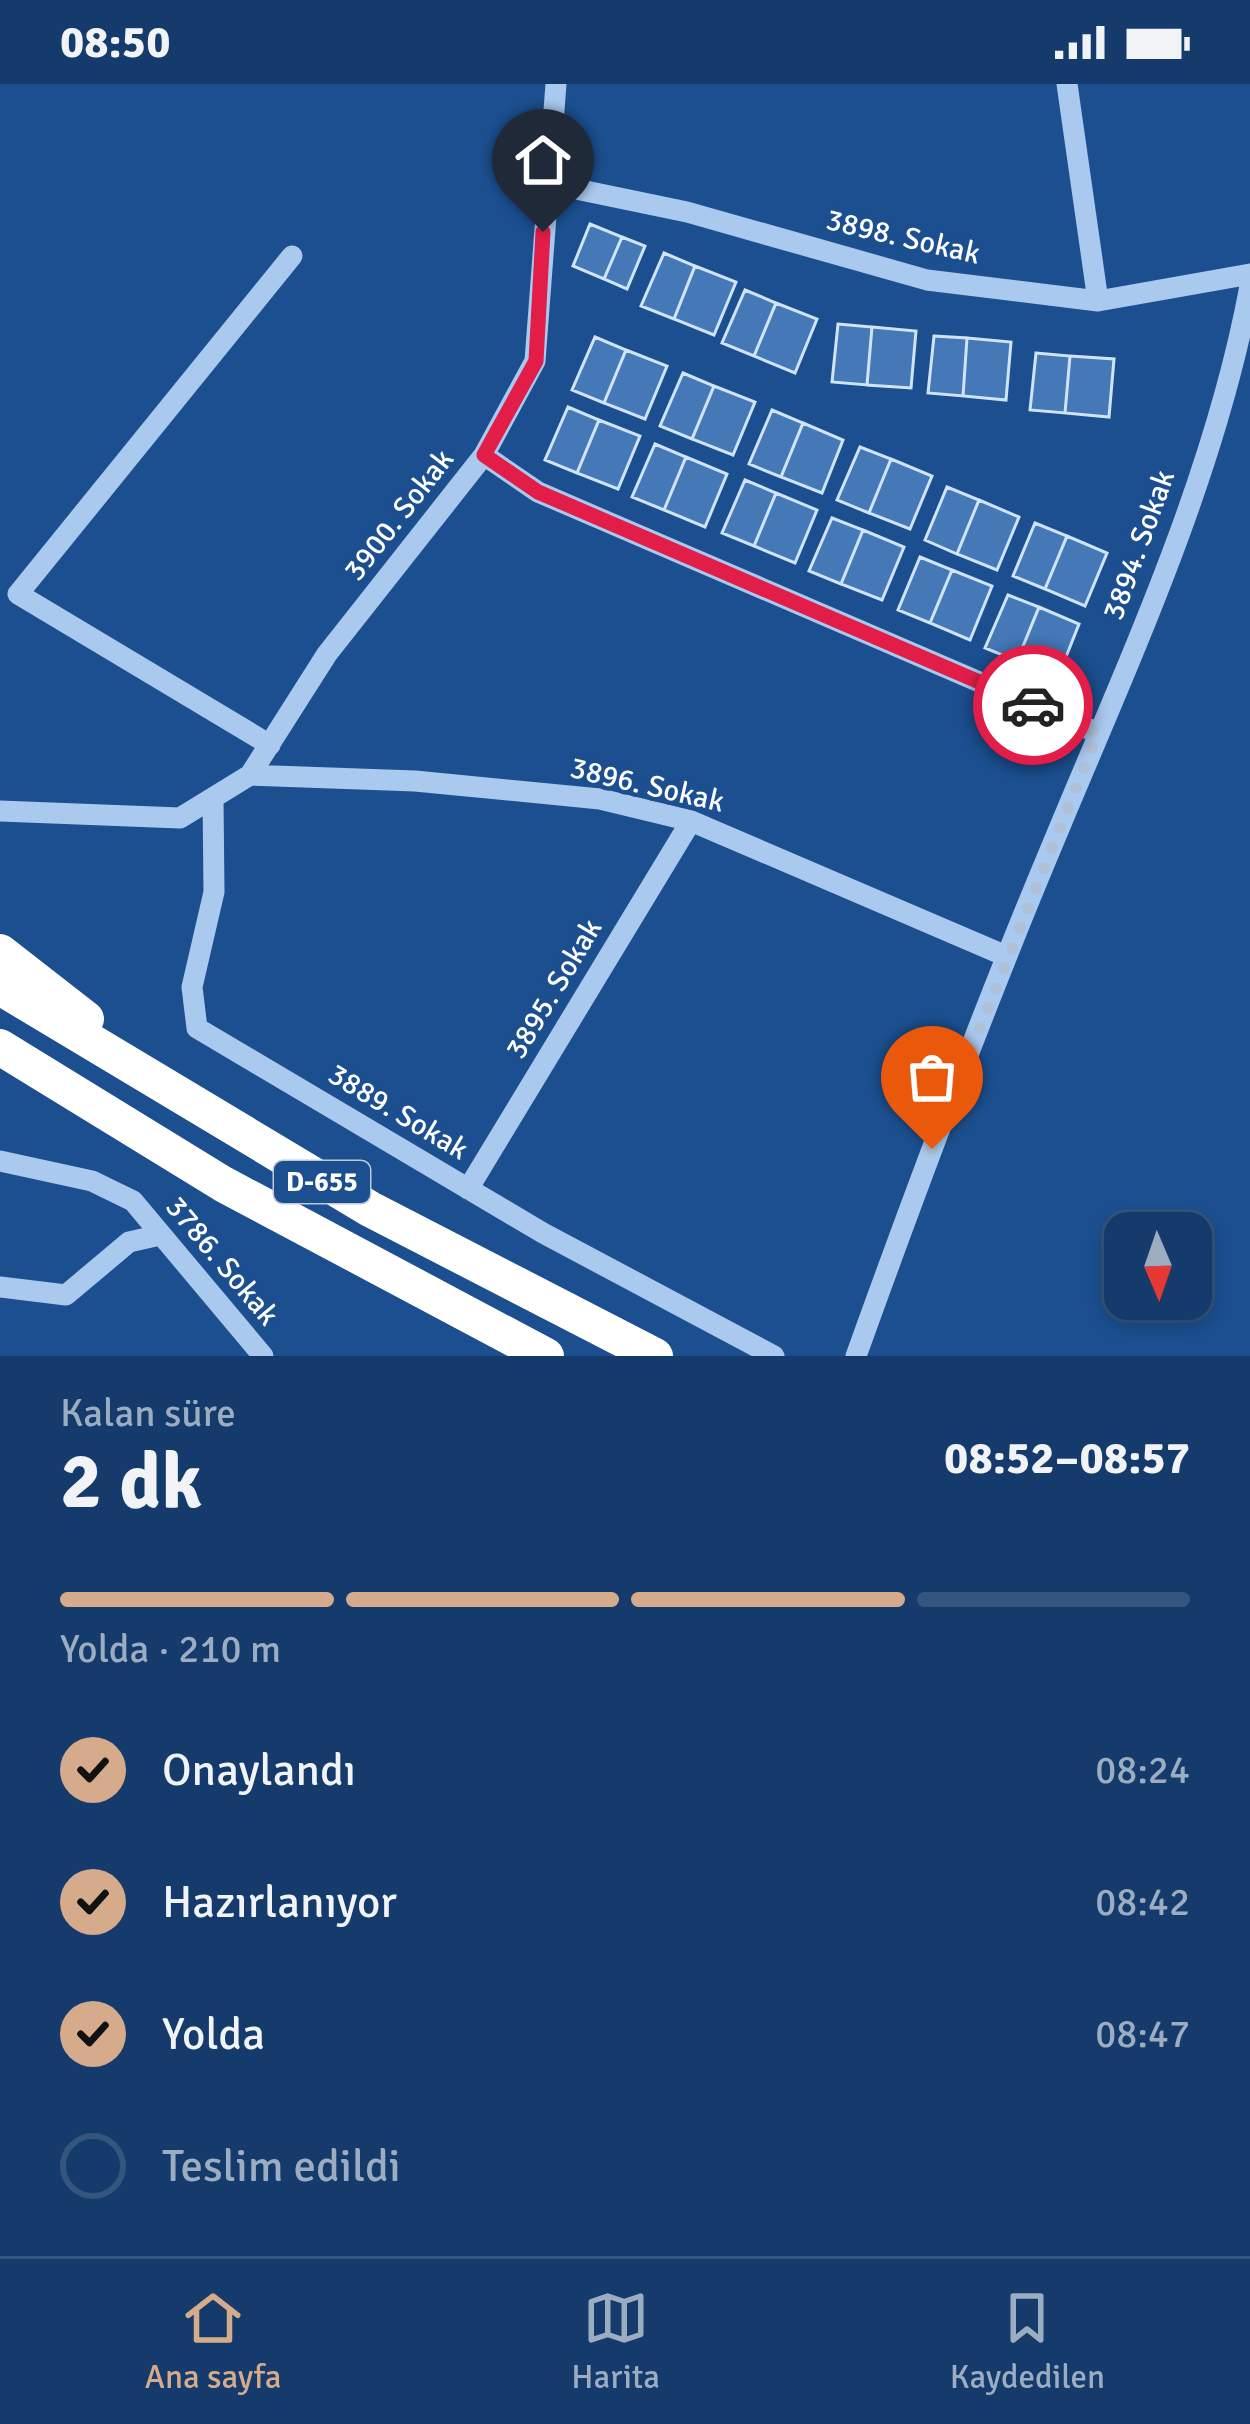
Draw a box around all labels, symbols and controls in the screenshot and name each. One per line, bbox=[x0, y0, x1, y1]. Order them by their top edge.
text: 08:50 bbox=[60, 15, 170, 70]
pin bbox=[492, 109, 594, 232]
icon: home bbox=[510, 127, 576, 193]
street label: 3898. Sokak bbox=[822, 201, 984, 273]
street label: 3900. Sokak bbox=[336, 442, 462, 588]
street label: 3894. Sokak bbox=[1095, 465, 1183, 625]
courier bbox=[973, 645, 1093, 765]
icon: car bbox=[1000, 672, 1066, 738]
street label: 3896. Sokak bbox=[566, 749, 728, 821]
street label: 3895. Sokak bbox=[498, 912, 610, 1066]
pin bbox=[881, 1026, 983, 1149]
icon: bag bbox=[899, 1044, 965, 1110]
street label: 3889. Sokak bbox=[321, 1056, 475, 1168]
road number: D-655 bbox=[274, 1161, 370, 1203]
street label: 3786. Sokak bbox=[157, 1189, 287, 1333]
north arrow bbox=[1104, 1212, 1212, 1320]
map controls bbox=[1104, 1212, 1212, 1320]
text: Kalan süre bbox=[60, 1389, 236, 1437]
text: 08:52–08:57 bbox=[944, 1431, 1190, 1486]
text: 2 dk bbox=[60, 1434, 202, 1530]
text: Yolda · 210 m bbox=[60, 1625, 281, 1673]
icon: check bbox=[60, 1737, 126, 1803]
text: Onaylandı bbox=[162, 1743, 356, 1798]
text: 08:24 bbox=[1095, 1746, 1190, 1794]
icon: check bbox=[60, 1869, 126, 1935]
text: Hazırlanıyor bbox=[162, 1875, 397, 1930]
text: 08:42 bbox=[1095, 1878, 1190, 1926]
icon: check bbox=[60, 2001, 126, 2067]
text: Yolda bbox=[162, 2007, 265, 2062]
text: 08:47 bbox=[1095, 2010, 1190, 2058]
text: Teslim edildi bbox=[162, 2139, 401, 2194]
tab: Ana sayfa bbox=[145, 2285, 282, 2398]
tab: Harita bbox=[571, 2285, 660, 2398]
tab: Kaydedilen bbox=[950, 2285, 1105, 2398]

